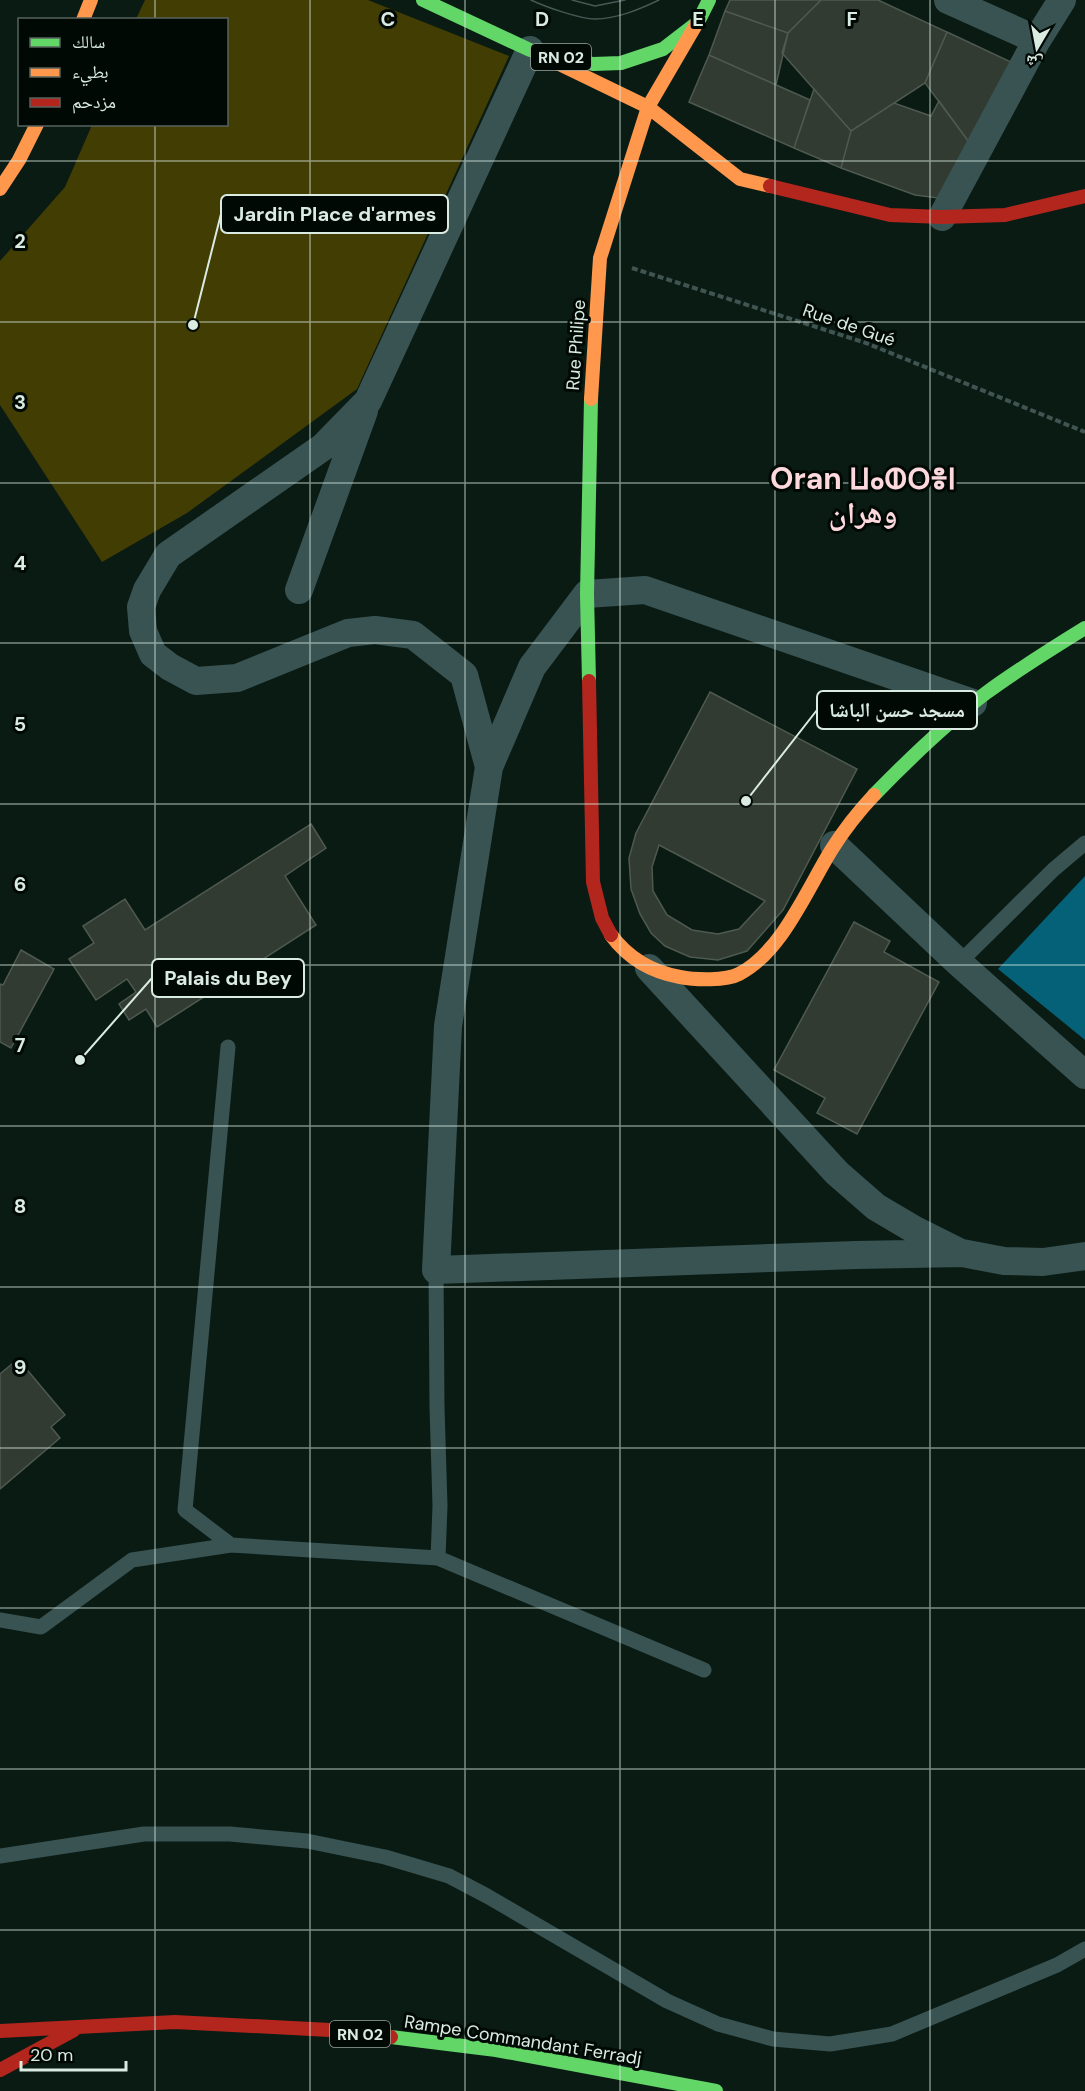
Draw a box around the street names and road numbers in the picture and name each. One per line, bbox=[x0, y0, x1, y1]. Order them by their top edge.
road number: RN 02 bbox=[531, 44, 591, 70]
street label: Rue de Gué bbox=[799, 298, 899, 352]
street label: Rue Philipe bbox=[561, 299, 591, 391]
street label: Rampe Commandant Ferradj bbox=[403, 2009, 643, 2071]
road number: RN 02 bbox=[330, 2021, 390, 2047]

